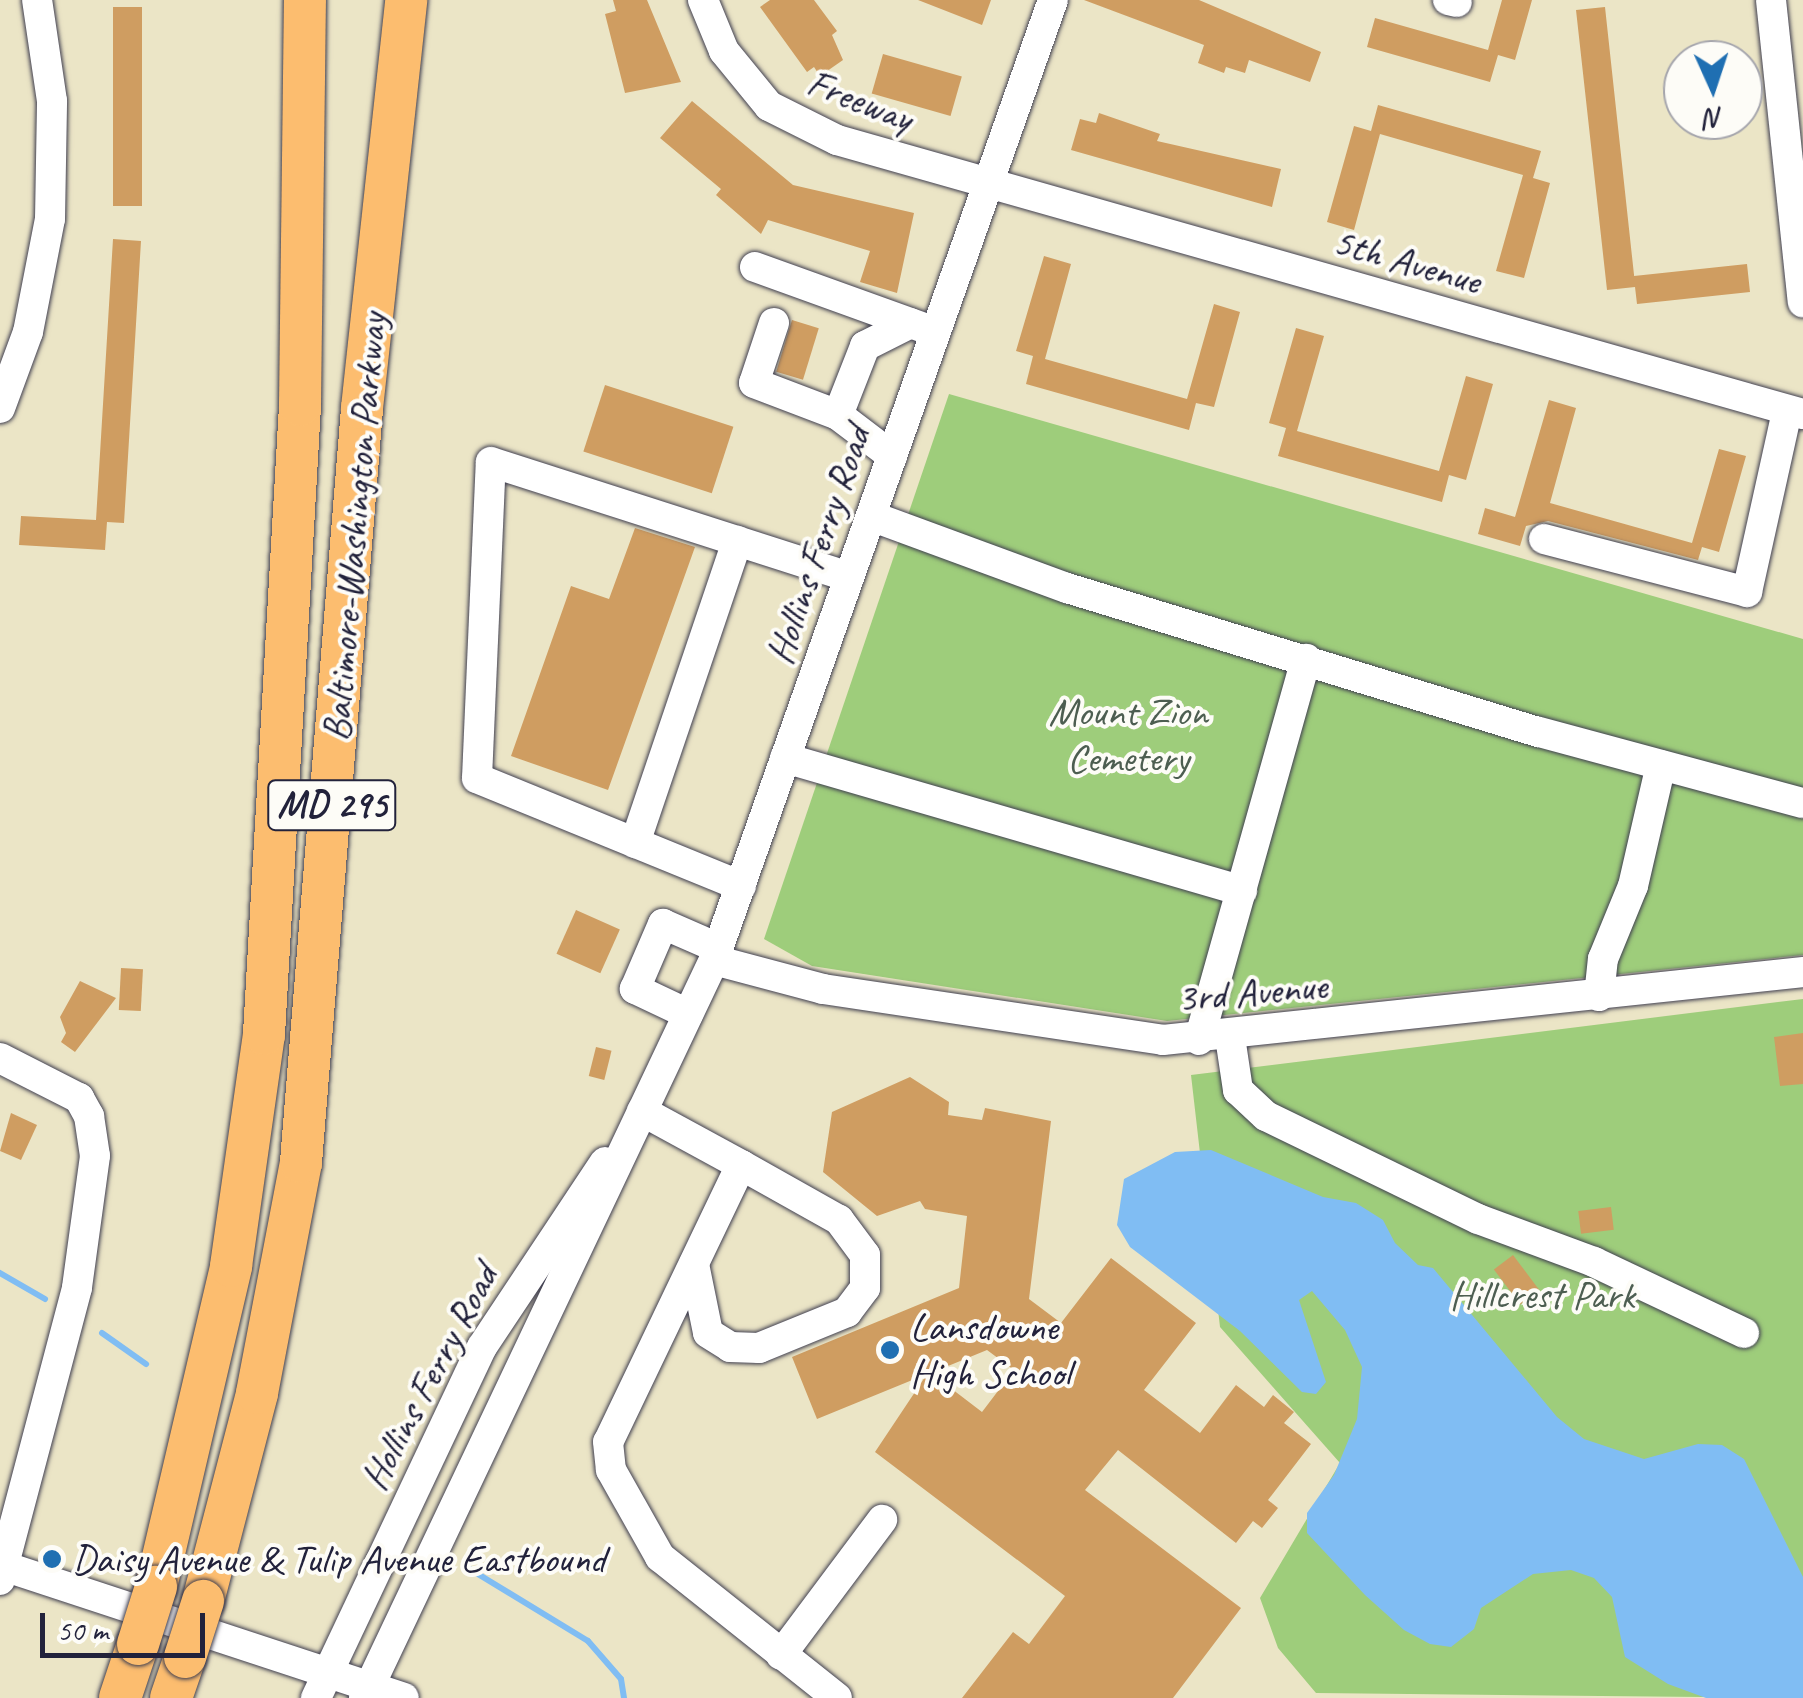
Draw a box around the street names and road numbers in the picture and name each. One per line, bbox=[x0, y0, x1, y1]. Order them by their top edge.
street label: Freeway bbox=[801, 58, 919, 142]
street label: 5th Avenue bbox=[1328, 217, 1486, 305]
street label: Baltimore-Washington Parkway bbox=[311, 311, 397, 743]
street label: Hollins Ferry Road bbox=[755, 420, 881, 670]
road number: MD 295 bbox=[267, 772, 397, 838]
street label: 3rd Avenue bbox=[1175, 962, 1329, 1022]
street label: Hollins Ferry Road bbox=[349, 1256, 509, 1498]

